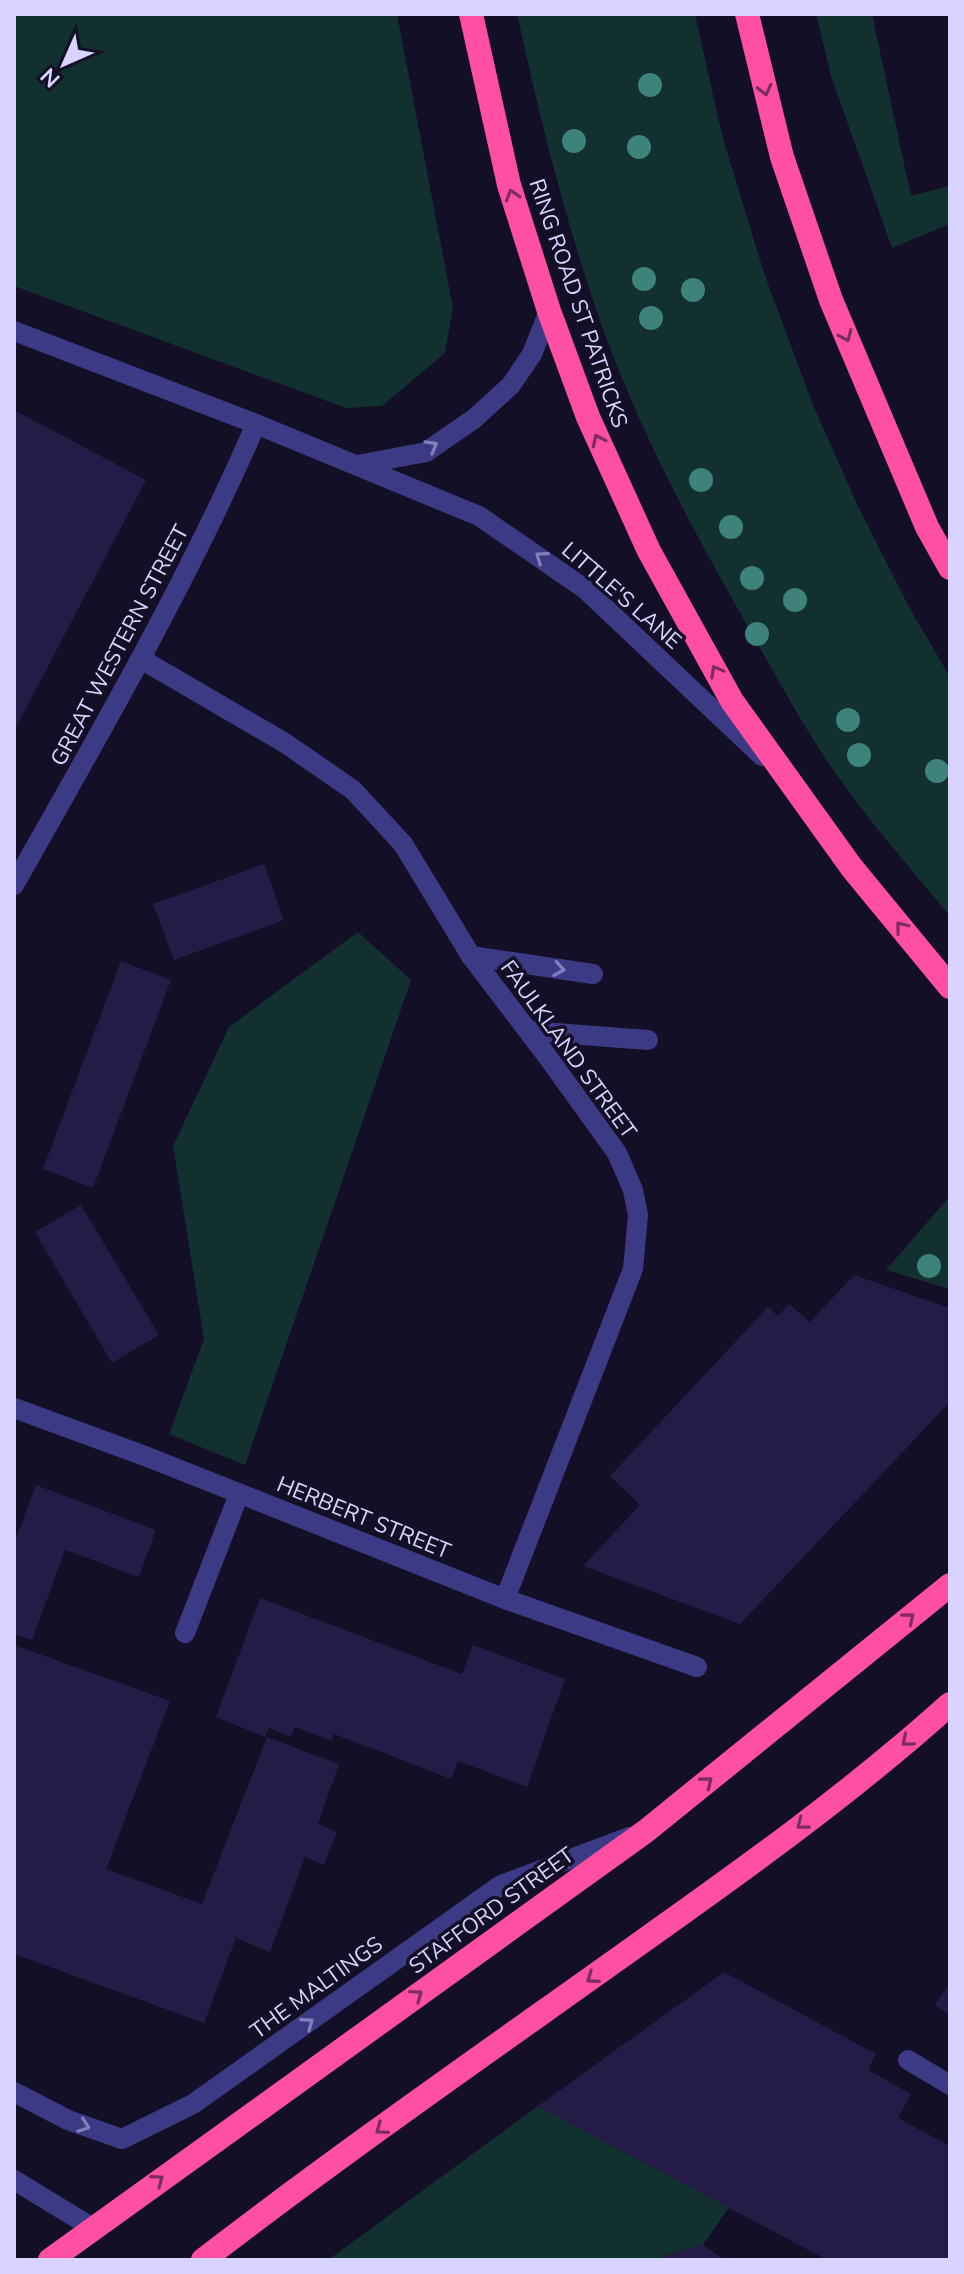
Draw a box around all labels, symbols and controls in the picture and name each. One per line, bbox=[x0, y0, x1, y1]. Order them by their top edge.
north arrow bbox=[24, 24, 104, 104]
text: N bbox=[34, 61, 67, 94]
one-way arrow bbox=[756, 82, 773, 96]
street label: RING ROAD ST PATRICKS bbox=[521, 175, 635, 432]
one-way arrow bbox=[505, 188, 521, 202]
one-way arrow bbox=[837, 328, 853, 343]
one-way arrow bbox=[592, 433, 608, 448]
one-way arrow bbox=[423, 440, 438, 456]
street label: GREAT WESTERN STREET bbox=[43, 519, 197, 771]
street label: LITTLE'S LANE bbox=[555, 535, 688, 656]
one-way arrow bbox=[535, 552, 550, 567]
one-way arrow bbox=[710, 665, 725, 680]
one-way arrow bbox=[896, 921, 910, 936]
street label: FAULKLAND STREET bbox=[493, 954, 644, 1146]
one-way arrow bbox=[552, 960, 566, 977]
street label: HERBERT STREET bbox=[272, 1469, 456, 1567]
one-way arrow bbox=[900, 1614, 915, 1628]
one-way arrow bbox=[902, 1731, 916, 1746]
one-way arrow bbox=[698, 1777, 713, 1791]
one-way arrow bbox=[796, 1815, 811, 1829]
street label: STAFFORD STREET bbox=[403, 1840, 581, 1981]
street label: THE MALTINGS bbox=[244, 1929, 389, 2046]
one-way arrow bbox=[586, 1968, 601, 1982]
one-way arrow bbox=[408, 1990, 422, 2005]
one-way arrow bbox=[299, 2018, 313, 2033]
one-way arrow bbox=[76, 2116, 90, 2133]
one-way arrow bbox=[375, 2119, 389, 2134]
one-way arrow bbox=[149, 2176, 164, 2190]

